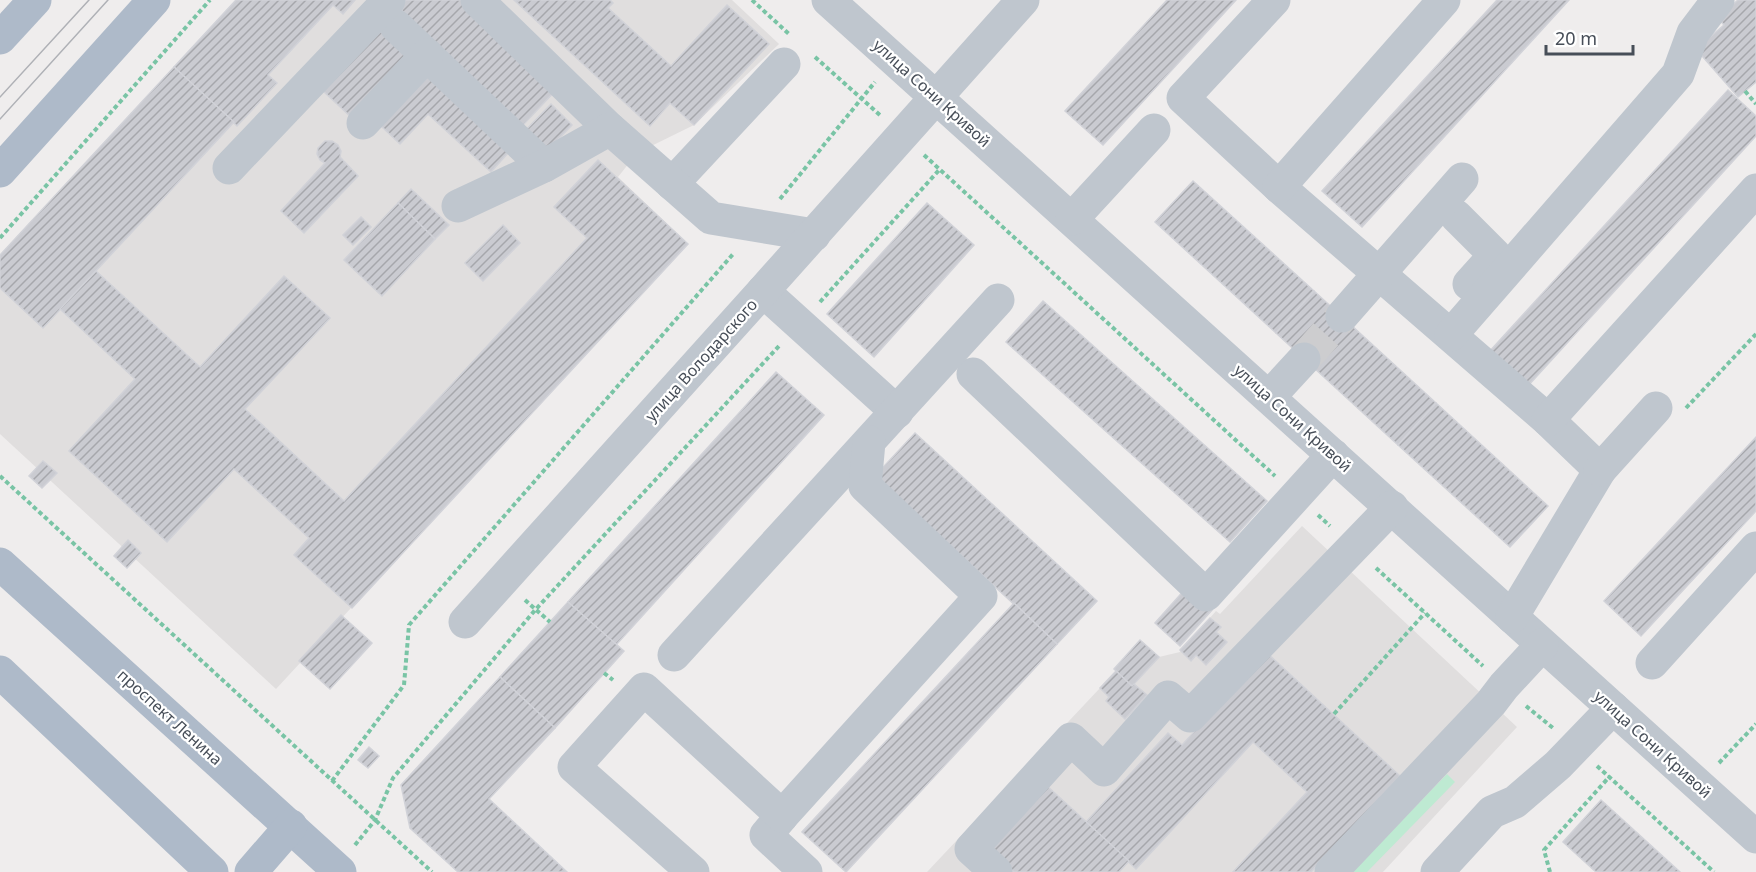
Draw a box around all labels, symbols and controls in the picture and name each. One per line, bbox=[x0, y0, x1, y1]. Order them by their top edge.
scale bar bbox=[1546, 18, 1633, 56]
text: 20 m bbox=[1555, 26, 1597, 50]
street label: улица Сони Кривой bbox=[868, 34, 996, 152]
street label: улица Володарского bbox=[640, 294, 762, 426]
street label: улица Сони Кривой bbox=[1229, 359, 1357, 477]
street label: проспект Ленина bbox=[113, 664, 227, 770]
street label: улица Сони Кривой bbox=[1589, 685, 1717, 803]

